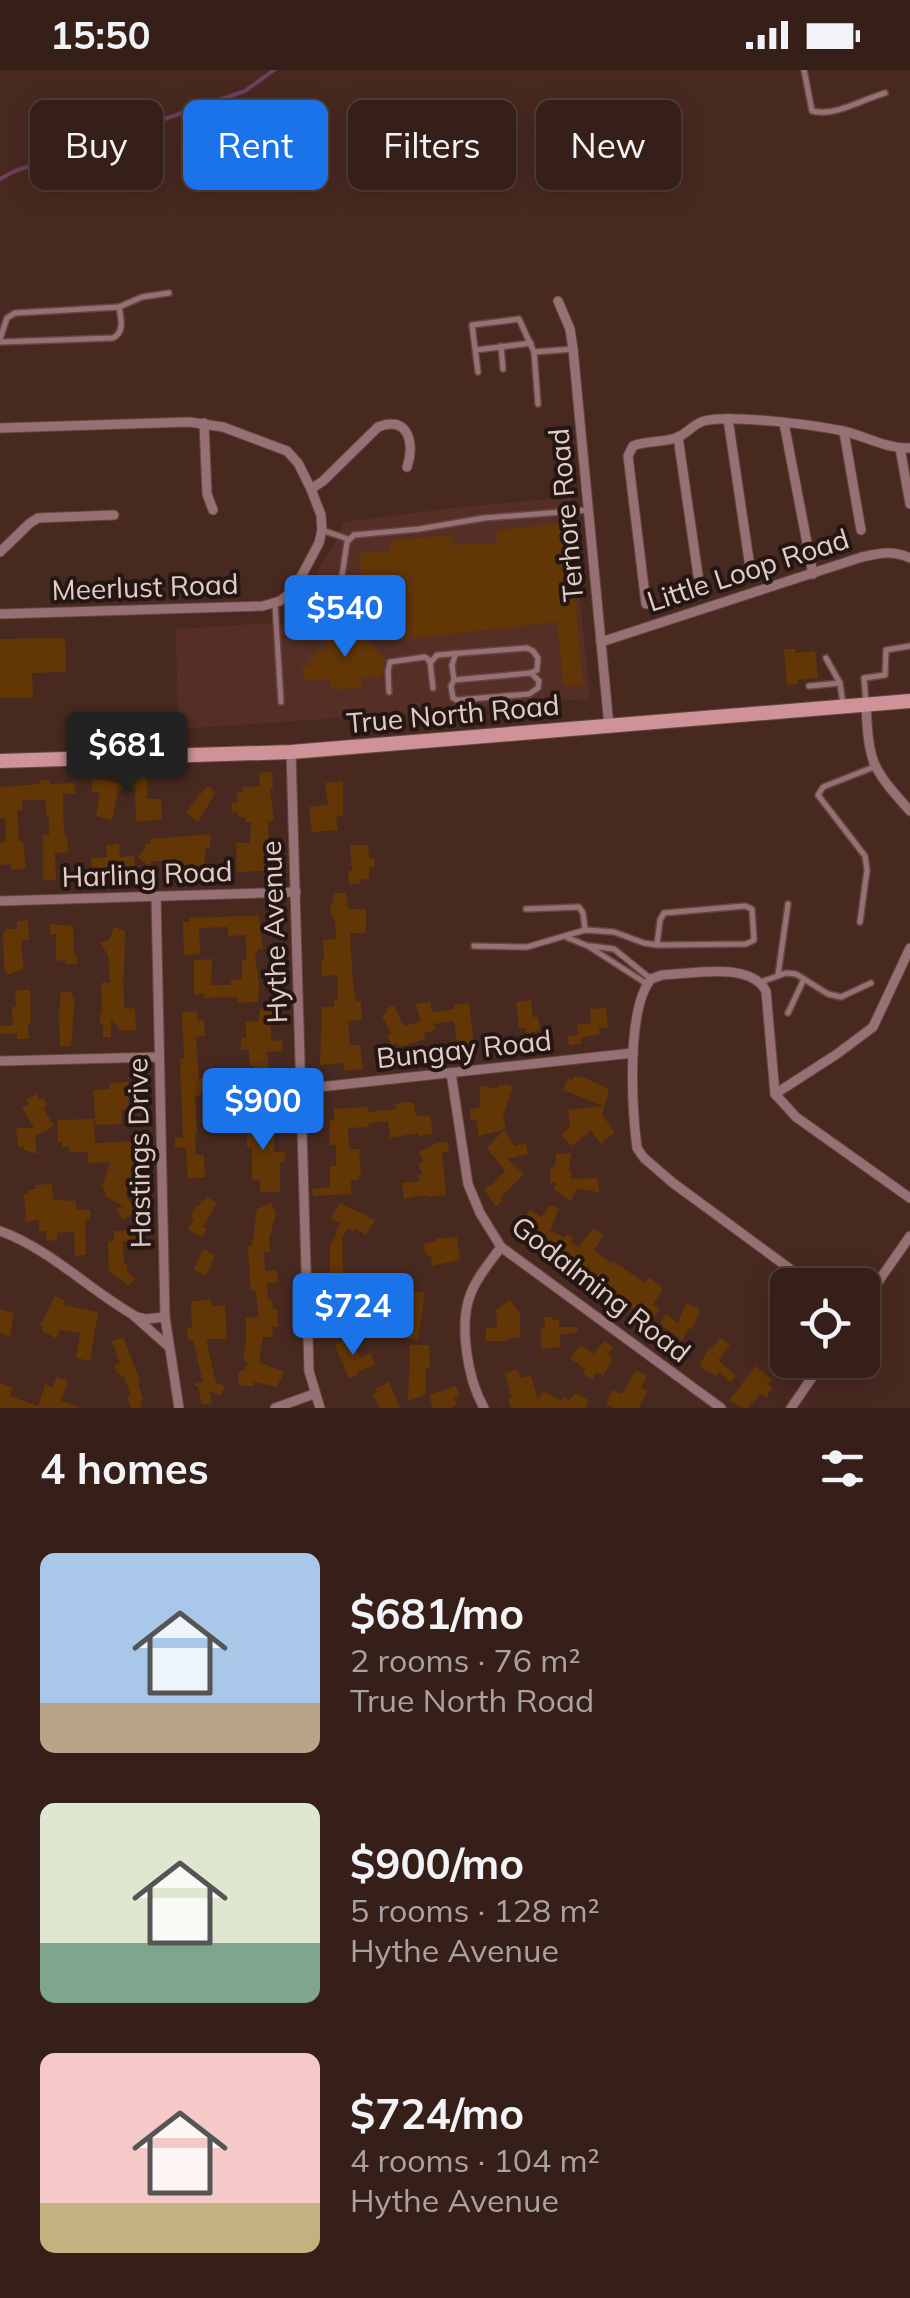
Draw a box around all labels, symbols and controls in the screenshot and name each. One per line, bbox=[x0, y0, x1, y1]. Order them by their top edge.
text: 15:50 bbox=[50, 11, 151, 59]
chip: Buy bbox=[30, 100, 163, 190]
chip: Rent bbox=[183, 100, 328, 190]
chip: Filters bbox=[348, 100, 516, 190]
chip: New bbox=[536, 100, 681, 190]
street label: Terhore Road bbox=[540, 427, 591, 603]
street label: Little Loop Road bbox=[642, 520, 853, 619]
street label: Meerlust Road bbox=[51, 566, 239, 607]
pin: $540 bbox=[286, 575, 404, 660]
text: $540 bbox=[307, 587, 383, 627]
street label: True North Road bbox=[345, 687, 561, 740]
pin: $681 bbox=[68, 712, 186, 797]
text: $681 bbox=[89, 724, 165, 764]
street label: Hythe Avenue bbox=[253, 840, 294, 1024]
street label: Harling Road bbox=[61, 853, 233, 894]
street label: Bungay Road bbox=[375, 1022, 553, 1075]
street label: Hastings Drive bbox=[119, 1057, 158, 1249]
pin: $900 bbox=[204, 1068, 322, 1153]
text: $900 bbox=[225, 1080, 301, 1120]
street label: Godalming Road bbox=[505, 1208, 698, 1369]
map controls bbox=[770, 1268, 880, 1378]
button: locate bbox=[770, 1268, 880, 1378]
pin: $724 bbox=[294, 1273, 412, 1358]
text: $724 bbox=[315, 1285, 391, 1325]
icon: filters bbox=[815, 1441, 870, 1496]
text: 4 homes bbox=[40, 1442, 209, 1495]
text: $681/mo bbox=[350, 1587, 524, 1640]
icon: home bbox=[120, 1593, 240, 1713]
text: 2 rooms · 76 m² bbox=[350, 1640, 581, 1680]
text: True North Road bbox=[350, 1680, 594, 1720]
text: $900/mo bbox=[350, 1837, 524, 1890]
icon: home bbox=[120, 1843, 240, 1963]
text: 5 rooms · 128 m² bbox=[350, 1890, 600, 1930]
text: Hythe Avenue bbox=[350, 1930, 559, 1970]
text: $724/mo bbox=[350, 2087, 524, 2140]
icon: home bbox=[120, 2093, 240, 2213]
text: 4 rooms · 104 m² bbox=[350, 2140, 600, 2180]
text: Hythe Avenue bbox=[350, 2180, 559, 2220]

